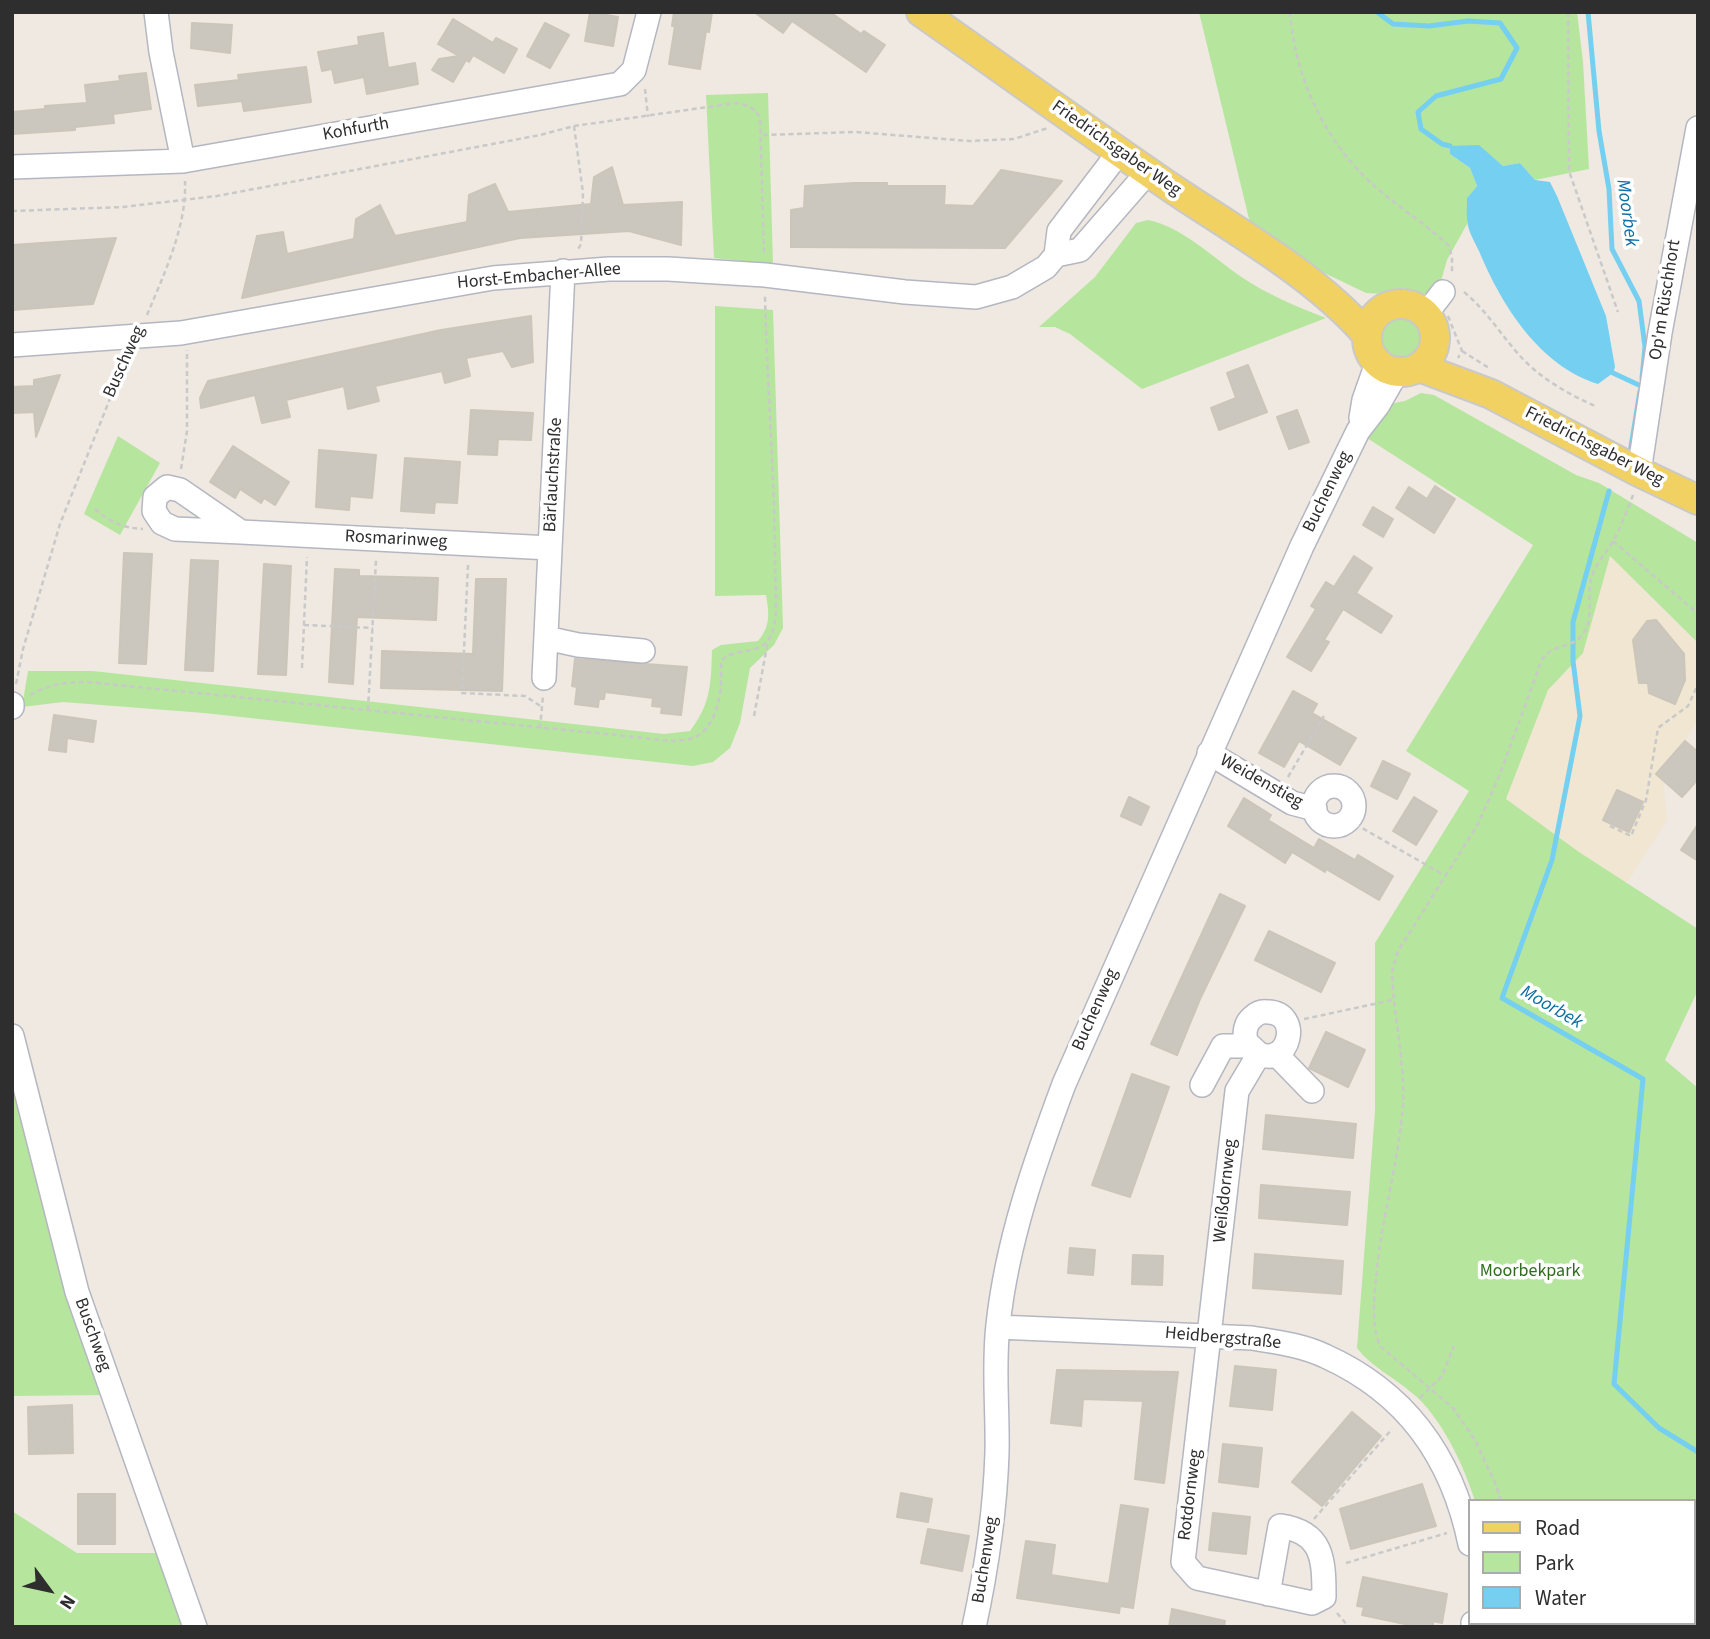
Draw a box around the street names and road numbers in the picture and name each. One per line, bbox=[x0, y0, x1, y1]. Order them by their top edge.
street label: Friedrichsgaber Weg bbox=[1047, 96, 1185, 202]
street label: Kohfurth bbox=[321, 114, 391, 146]
street label: Op'm Rüschhort bbox=[1646, 238, 1686, 362]
street label: Horst-Embacher-Allee bbox=[456, 259, 622, 295]
street label: Buschweg bbox=[100, 323, 150, 401]
street label: Friedrichsgaber Weg bbox=[1521, 403, 1667, 491]
street label: Bärlauchstraße bbox=[540, 417, 568, 533]
street label: Buchenweg bbox=[1299, 448, 1357, 536]
street label: Rosmarinweg bbox=[344, 527, 448, 553]
street label: Weidenstieg bbox=[1216, 750, 1306, 814]
street label: Buchenweg bbox=[1068, 965, 1124, 1055]
street label: Weißdornweg bbox=[1210, 1138, 1242, 1244]
street label: Buschweg bbox=[69, 1295, 115, 1375]
street label: Heidbergstraße bbox=[1164, 1323, 1282, 1355]
street label: Rotdornweg bbox=[1175, 1448, 1207, 1542]
street label: Buchenweg bbox=[968, 1515, 1004, 1605]

